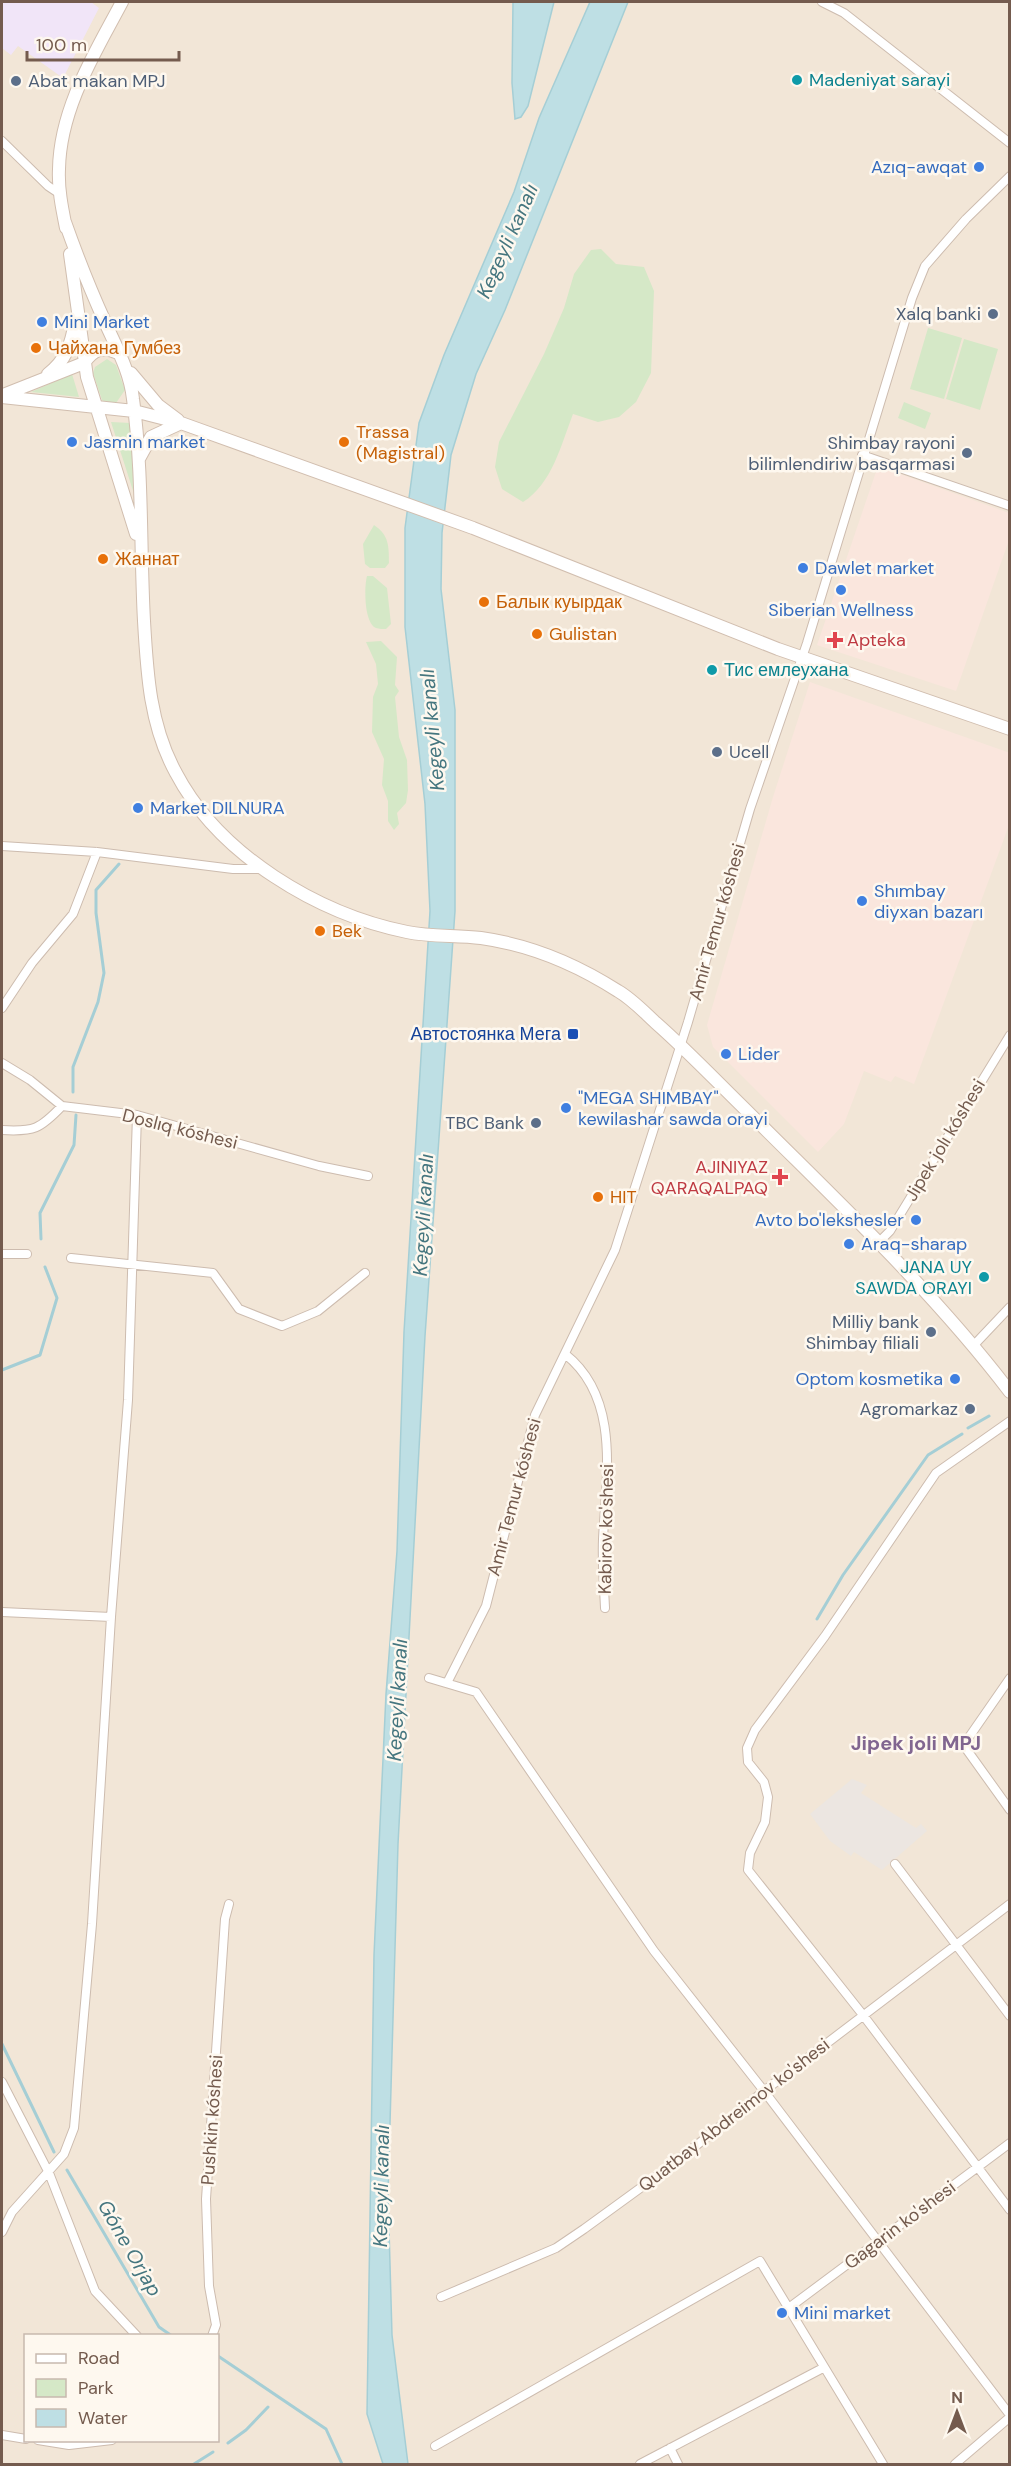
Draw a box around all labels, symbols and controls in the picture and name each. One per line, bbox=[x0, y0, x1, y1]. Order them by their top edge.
scale bar bbox=[27, 24, 178, 62]
text: 100 m bbox=[36, 33, 87, 57]
place label: Madeniyat sarayi bbox=[809, 68, 950, 92]
place label: Abat makan MPJ bbox=[28, 69, 166, 93]
marker: Madeniyat sarayi bbox=[790, 73, 804, 87]
marker: Abat makan MPJ bbox=[9, 74, 23, 88]
place label: Azıq-awqat bbox=[871, 155, 967, 179]
marker: Azıq-awqat bbox=[972, 160, 986, 174]
water label: Kegeyli kanalı bbox=[470, 180, 544, 302]
place label: Xalq banki bbox=[896, 302, 981, 326]
marker: Xalq banki bbox=[986, 307, 1000, 321]
place label: Mini Market bbox=[54, 310, 150, 334]
marker: Mini Market bbox=[35, 315, 49, 329]
place label: Чайхана Гумбез bbox=[48, 336, 181, 360]
marker: Чайхана Гумбез bbox=[29, 341, 43, 355]
place label: Trassa (Magistral) bbox=[356, 420, 445, 465]
place label: Jasmin market bbox=[84, 430, 205, 454]
place label: Shimbay rayoni bilimlendiriw basqarmasi bbox=[748, 431, 955, 476]
marker: Jasmin market bbox=[65, 435, 79, 449]
marker: Trassa (Magistral) bbox=[337, 435, 351, 449]
marker: Shimbay rayoni bilimlendiriw basqarmasi bbox=[960, 446, 974, 460]
place label: Жаннат bbox=[115, 547, 180, 571]
marker: Жаннат bbox=[96, 552, 110, 566]
place label: Dawlet market bbox=[815, 556, 934, 580]
marker: Dawlet market bbox=[796, 561, 810, 575]
marker: Siberian Wellness bbox=[834, 583, 848, 597]
place label: Балык куырдак bbox=[496, 590, 622, 614]
marker: Балык куырдак bbox=[477, 595, 491, 609]
place label: Siberian Wellness bbox=[768, 598, 914, 622]
place label: Gulistan bbox=[549, 622, 617, 646]
marker: Gulistan bbox=[530, 627, 544, 641]
place label: Apteka bbox=[847, 628, 906, 652]
marker: Apteka bbox=[828, 633, 842, 647]
place label: Тис емлеухана bbox=[724, 658, 849, 682]
marker: Тис емлеухана bbox=[705, 663, 719, 677]
water label: Kegeyli kanalı bbox=[414, 668, 450, 792]
place label: Ucell bbox=[729, 740, 769, 764]
marker: Ucell bbox=[710, 745, 724, 759]
place label: Market DILNURA bbox=[150, 796, 285, 820]
marker: Market DILNURA bbox=[131, 801, 145, 815]
street label: Amir Temur kóshesi bbox=[683, 841, 751, 1003]
place label: Shımbay diyxan bazarı bbox=[874, 879, 983, 924]
marker: Shımbay diyxan bazarı bbox=[855, 894, 869, 908]
place label: Bek bbox=[332, 919, 362, 943]
marker: Bek bbox=[313, 924, 327, 938]
place label: Автостоянка Мега bbox=[411, 1022, 562, 1046]
marker: Автостоянка Мега bbox=[566, 1027, 580, 1041]
place label: Lider bbox=[738, 1042, 780, 1066]
marker: Lider bbox=[719, 1047, 733, 1061]
street label: Jipek jolı kóshesi bbox=[899, 1074, 991, 1206]
place label: "MEGA SHIMBAY" kewilashar sawda orayi bbox=[578, 1086, 768, 1131]
marker: "MEGA SHIMBAY" kewilashar sawda orayi bbox=[559, 1101, 573, 1115]
street label: Doslıq kóshesi bbox=[120, 1103, 240, 1155]
place label: TBC Bank bbox=[445, 1111, 524, 1135]
marker: TBC Bank bbox=[529, 1116, 543, 1130]
water label: Kegeyli kanalı bbox=[407, 1153, 439, 1277]
place label: AJINIYAZ QARAQALPAQ bbox=[651, 1155, 768, 1200]
marker: AJINIYAZ QARAQALPAQ bbox=[773, 1170, 787, 1184]
place label: HIT bbox=[610, 1185, 637, 1209]
marker: HIT bbox=[591, 1190, 605, 1204]
place label: Avto bo'lekshesler bbox=[755, 1208, 904, 1232]
marker: Avto bo'lekshesler bbox=[909, 1213, 923, 1227]
place label: Araq-sharap bbox=[861, 1232, 967, 1256]
marker: Araq-sharap bbox=[842, 1237, 856, 1251]
place label: JANA UY SAWDA ORAYI bbox=[855, 1255, 973, 1300]
marker: JANA UY SAWDA ORAYI bbox=[977, 1270, 991, 1284]
place label: Milliy bank Shimbay filiali bbox=[806, 1310, 919, 1355]
marker: Milliy bank Shimbay filiali bbox=[924, 1325, 938, 1339]
place label: Optom kosmetika bbox=[796, 1367, 943, 1391]
marker: Optom kosmetika bbox=[948, 1372, 962, 1386]
place label: Agromarkaz bbox=[859, 1397, 958, 1421]
marker: Agromarkaz bbox=[963, 1402, 977, 1416]
street label: Amir Temur kóshesi bbox=[481, 1415, 547, 1579]
street label: Kabirov ko'shesi bbox=[593, 1464, 619, 1594]
water label: Kegeyli kanalı bbox=[381, 1638, 413, 1762]
district label: Jipek joli MPJ bbox=[851, 1730, 981, 1756]
street label: Quatbay Abdreimov ko'shesi bbox=[633, 2033, 835, 2197]
street label: Pushkin kóshesi bbox=[195, 2054, 229, 2186]
water label: Kegeyli kanalı bbox=[367, 2125, 395, 2247]
street label: Gagarin ko'shesi bbox=[839, 2175, 961, 2275]
water label: Góne Orjap bbox=[92, 2195, 168, 2301]
place label: Mini market bbox=[794, 2301, 891, 2325]
marker: Mini market bbox=[775, 2306, 789, 2320]
legend bbox=[24, 2334, 219, 2442]
text: Road bbox=[78, 2346, 120, 2370]
text: Park bbox=[78, 2376, 114, 2400]
north arrow bbox=[927, 2382, 987, 2442]
text: N bbox=[951, 2387, 963, 2408]
text: Water bbox=[78, 2406, 128, 2430]

